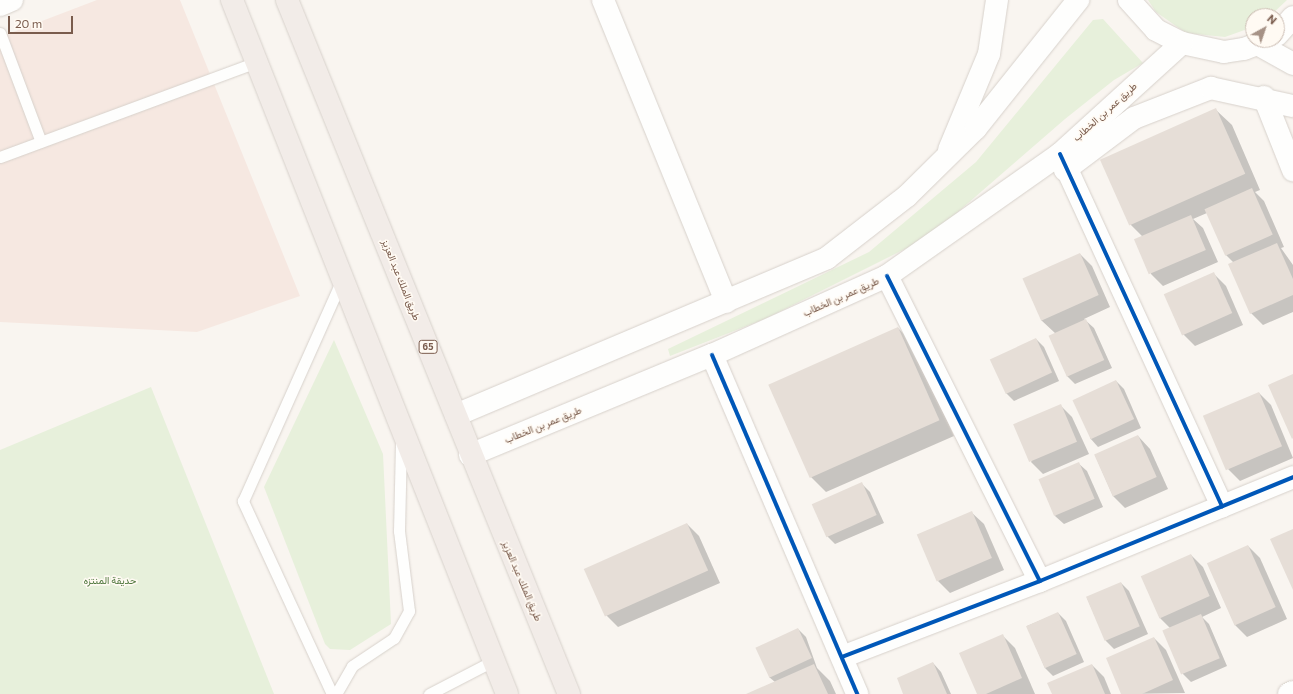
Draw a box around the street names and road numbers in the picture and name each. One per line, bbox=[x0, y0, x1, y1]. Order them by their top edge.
street label: طريق عمر بن الخطاب bbox=[1070, 80, 1140, 144]
street label: طريق الملك عبد العزيز bbox=[379, 238, 423, 322]
street label: طريق عمر بن الخطاب bbox=[801, 275, 881, 319]
road number: 65 bbox=[418, 340, 438, 354]
street label: طريق عمر بن الخطاب bbox=[503, 404, 583, 446]
street label: طريق الملك عبد العزيز bbox=[500, 539, 544, 623]

